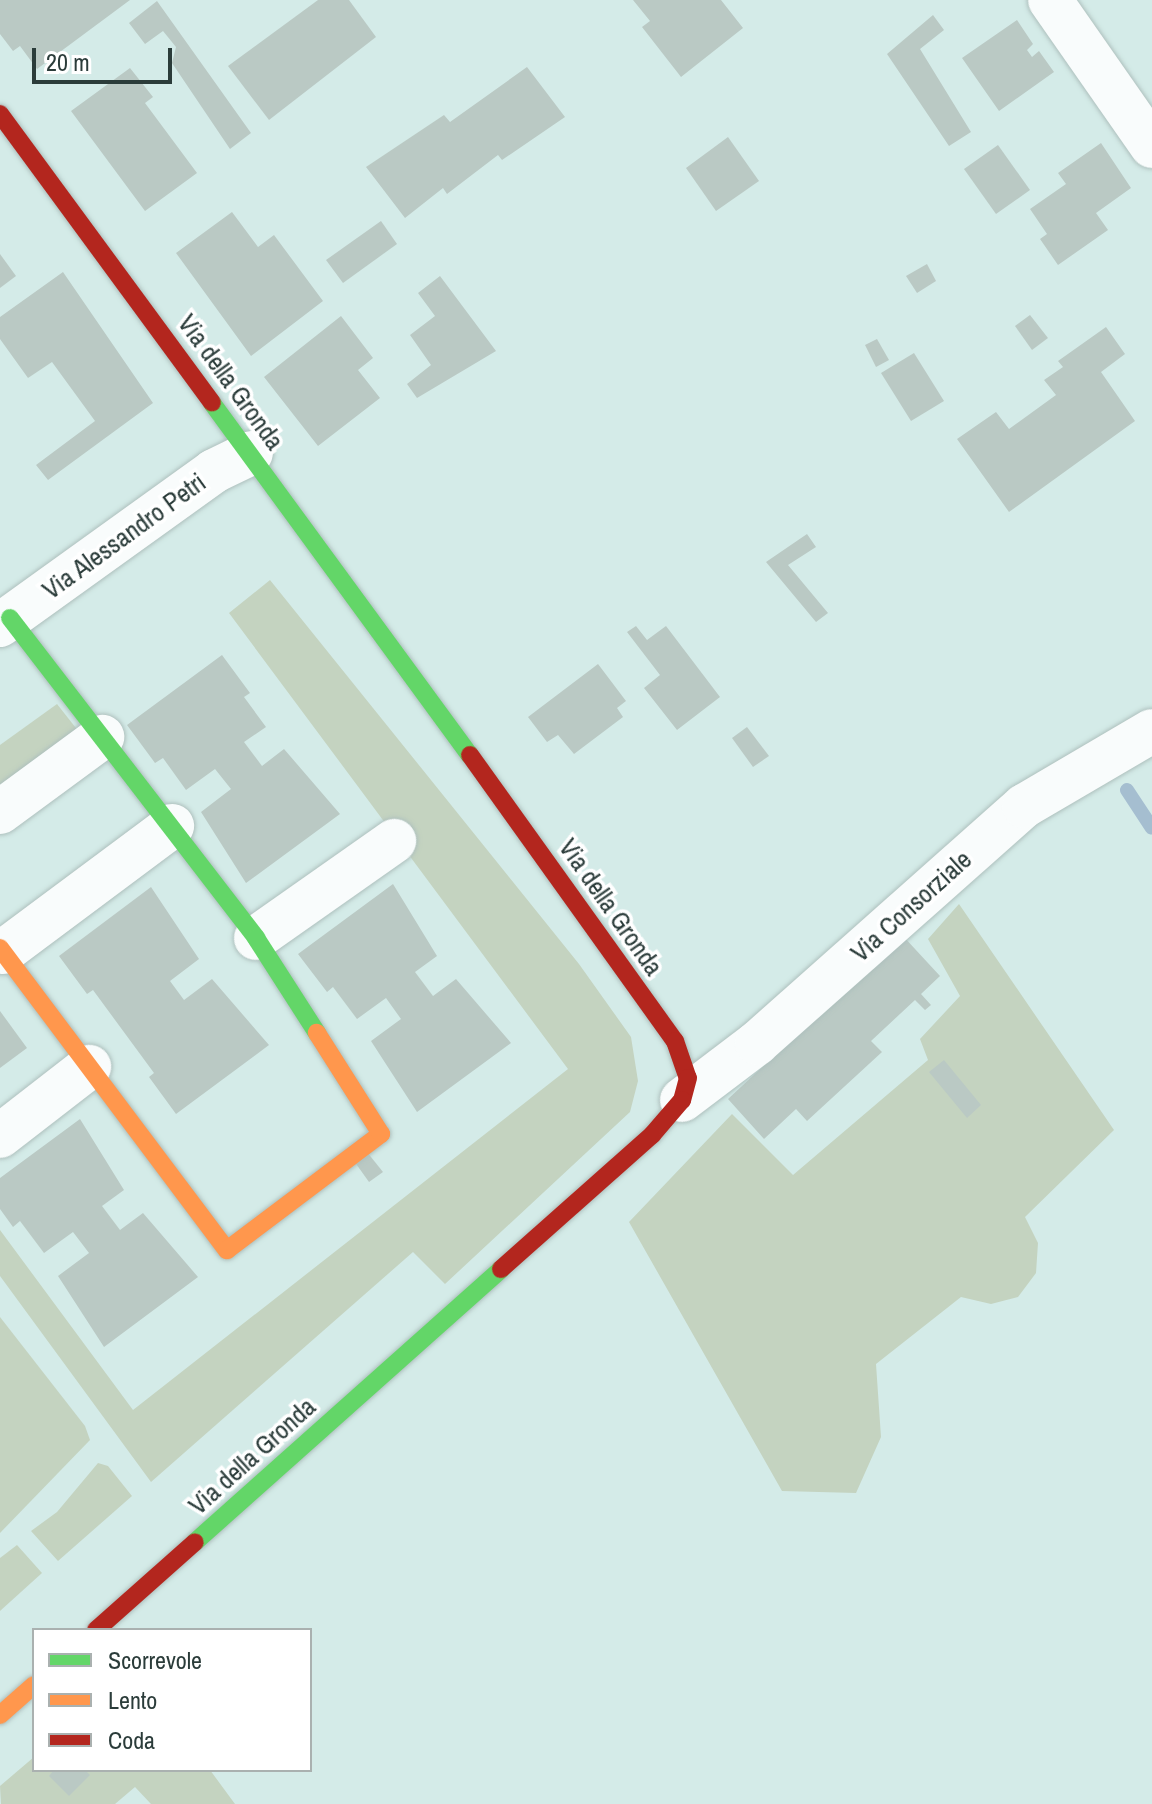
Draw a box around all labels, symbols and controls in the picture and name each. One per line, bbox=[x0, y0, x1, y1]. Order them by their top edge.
scale bar bbox=[36, 32, 176, 82]
text: 20 m bbox=[46, 46, 90, 78]
street label: Via della Gronda bbox=[171, 308, 291, 456]
street label: Via Alessandro Petri bbox=[36, 466, 212, 606]
street label: Via della Gronda bbox=[552, 833, 670, 981]
street label: Via Consorziale bbox=[844, 844, 978, 968]
street label: Via della Gronda bbox=[182, 1391, 322, 1521]
legend bbox=[32, 1628, 312, 1772]
text: Scorrevole bbox=[108, 1644, 202, 1676]
text: Lento bbox=[108, 1684, 157, 1716]
text: Coda bbox=[108, 1724, 155, 1756]

